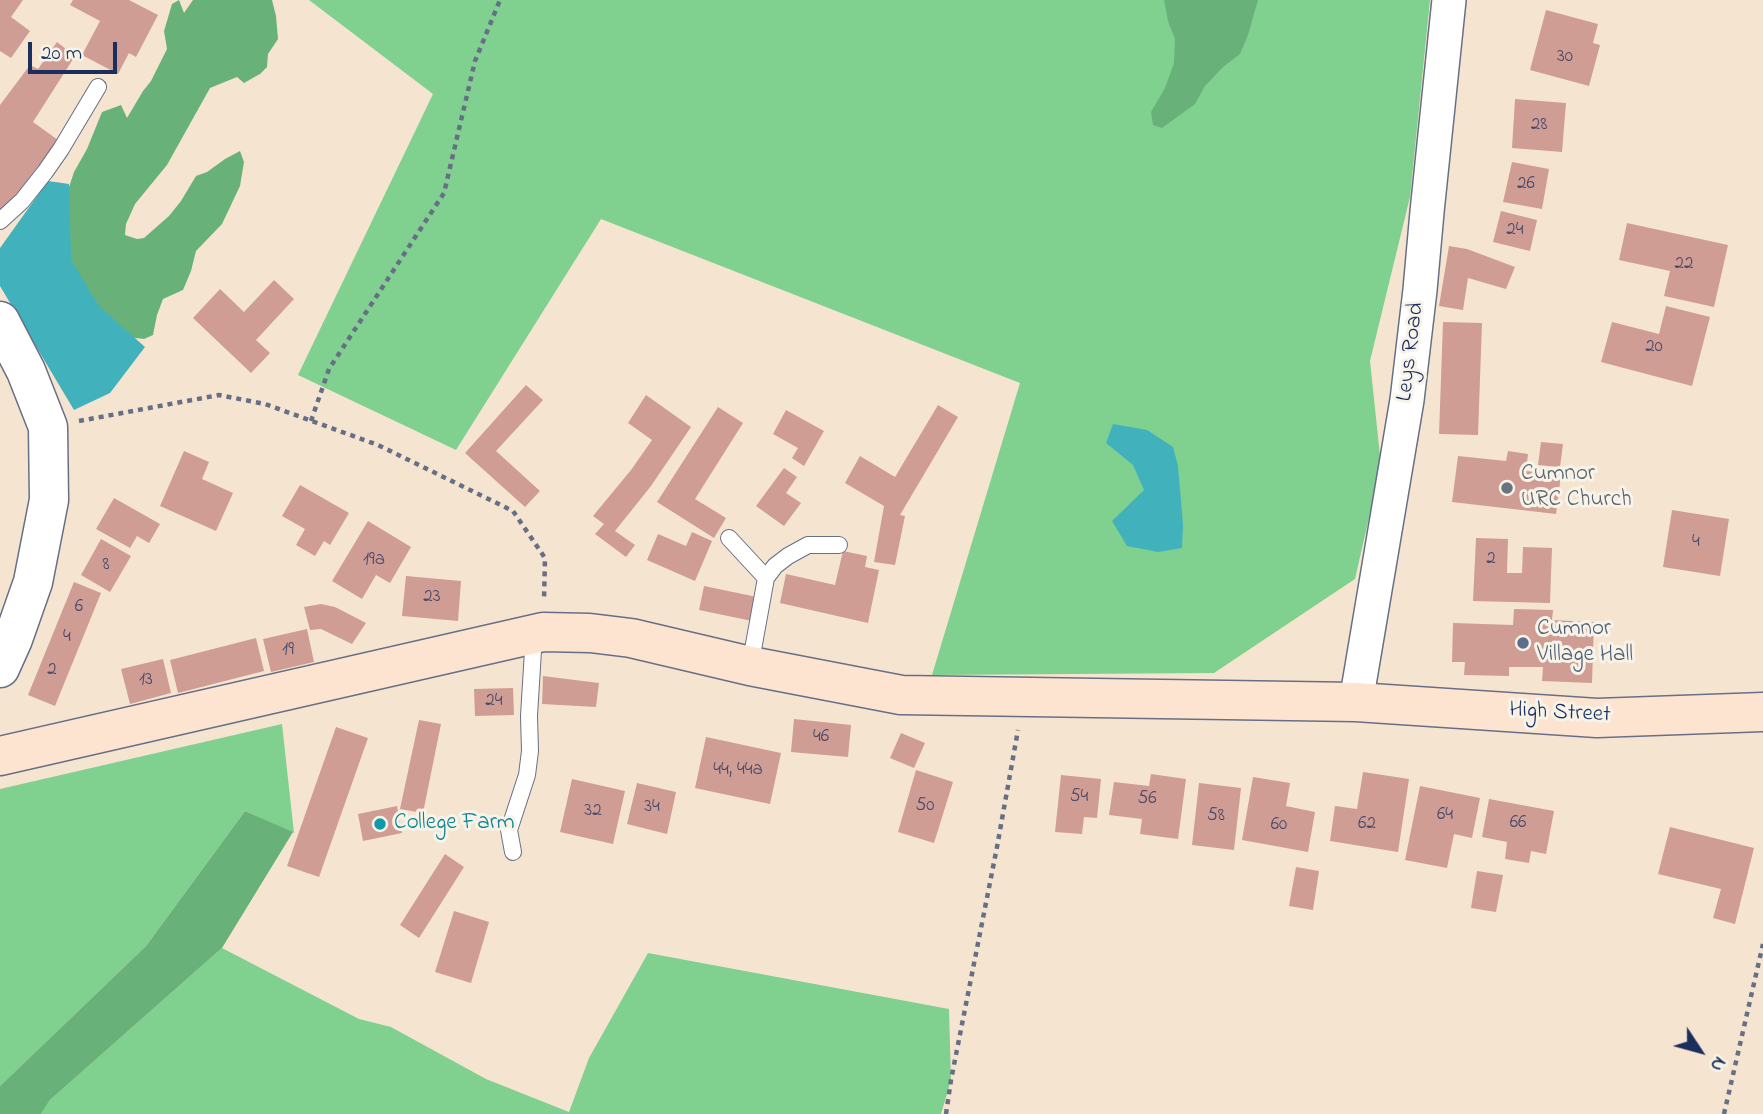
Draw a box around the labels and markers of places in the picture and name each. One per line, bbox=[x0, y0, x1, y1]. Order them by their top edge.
place label: Cumnor URC Church bbox=[1521, 461, 1632, 515]
marker: Cumnor URC Church bbox=[1499, 480, 1515, 496]
place label: Cumnor Village Hall bbox=[1537, 616, 1633, 670]
marker: Cumnor Village Hall bbox=[1515, 635, 1531, 651]
place label: College Farm bbox=[394, 810, 515, 838]
marker: College Farm bbox=[372, 816, 388, 832]

